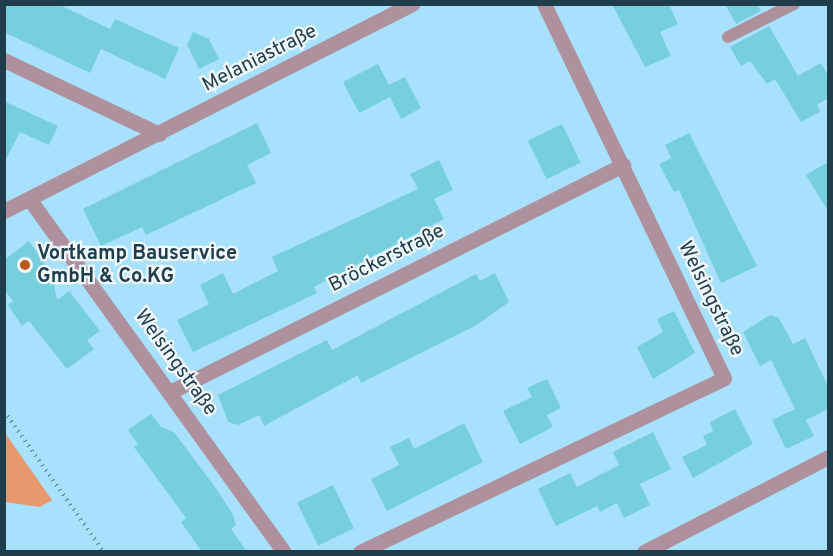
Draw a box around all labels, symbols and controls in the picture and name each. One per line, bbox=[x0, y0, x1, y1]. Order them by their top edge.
street label: Melaniastraße bbox=[199, 20, 321, 98]
street label: Bröckerstraße bbox=[325, 220, 449, 298]
street label: Welsingstraße bbox=[672, 237, 748, 361]
place label: Vortkamp Bauservice GmbH & Co.KG bbox=[37, 242, 237, 289]
marker: Vortkamp Bauservice GmbH & Co.KG bbox=[18, 258, 32, 272]
street label: Welsingstraße bbox=[128, 305, 222, 421]

